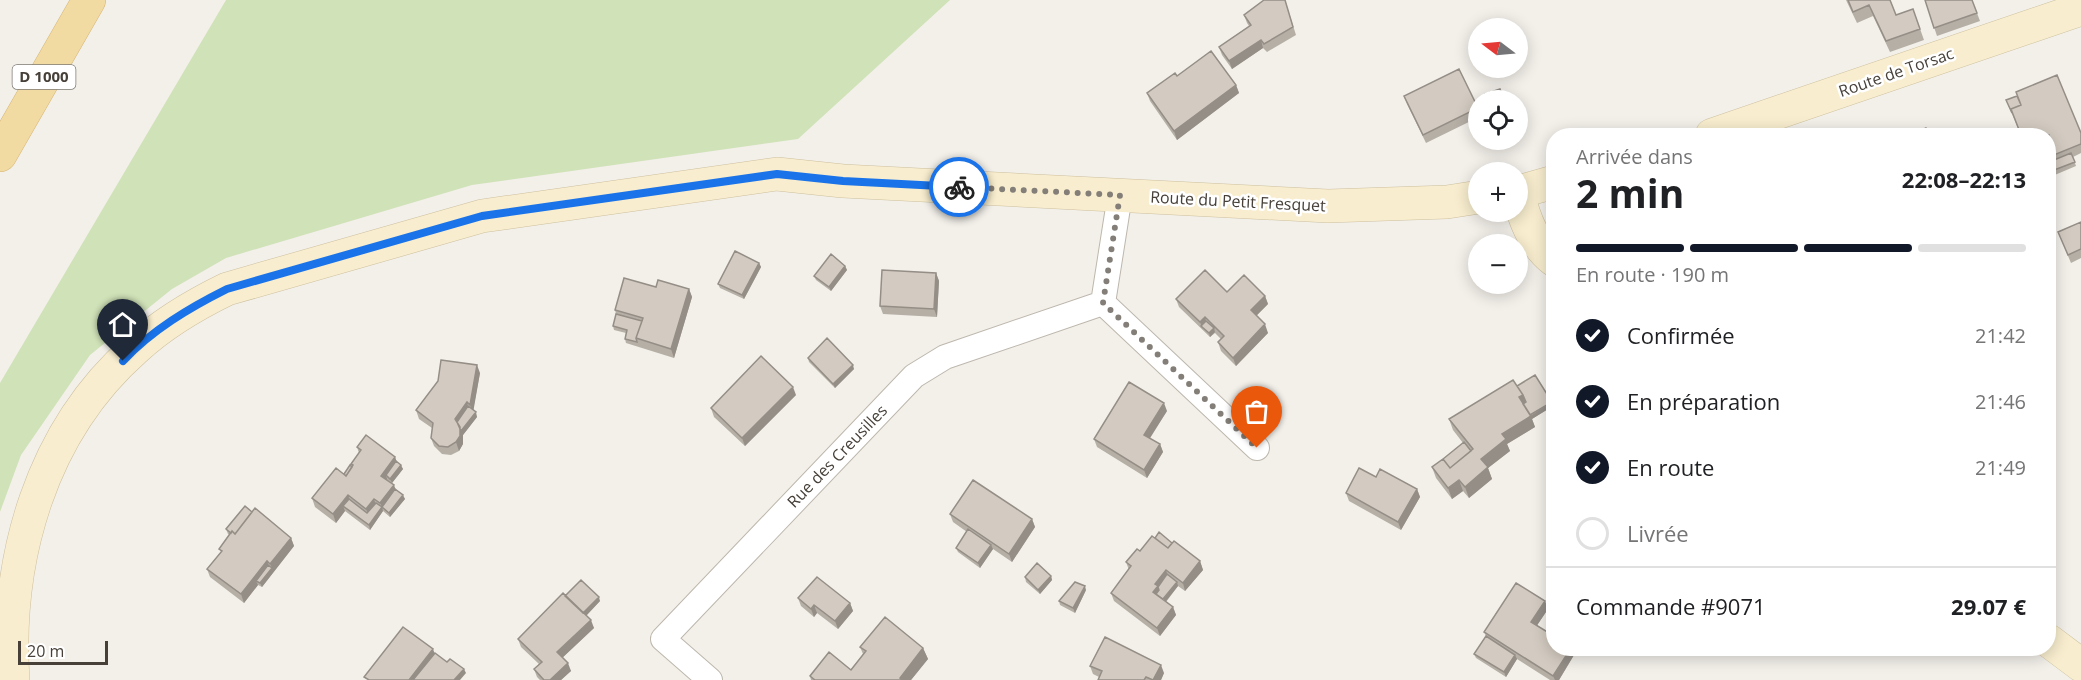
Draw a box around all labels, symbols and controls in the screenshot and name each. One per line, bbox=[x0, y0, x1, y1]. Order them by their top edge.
north arrow bbox=[1468, 18, 1528, 78]
map controls bbox=[1468, 18, 1528, 294]
street label: Route de Torsac bbox=[1836, 42, 1957, 102]
road number: D 1000 bbox=[12, 65, 76, 89]
button: locate bbox=[1468, 90, 1528, 150]
text: Arrivée dans bbox=[1576, 143, 1693, 170]
courier bbox=[929, 157, 989, 217]
button: + bbox=[1468, 162, 1528, 222]
text: 22:08–22:13 bbox=[1902, 164, 2026, 194]
text: 2 min bbox=[1576, 166, 1684, 219]
icon: bike bbox=[943, 171, 976, 204]
street label: Route du Petit Fresquet bbox=[1150, 185, 1327, 217]
button: − bbox=[1468, 234, 1528, 294]
text: En route · 190 m bbox=[1576, 261, 1729, 288]
pin bbox=[97, 299, 148, 361]
icon: home bbox=[106, 308, 139, 341]
icon: check bbox=[1576, 319, 1609, 352]
text: Confirmée bbox=[1627, 320, 1735, 350]
text: 21:42 bbox=[1975, 322, 2026, 349]
icon: check bbox=[1576, 385, 1609, 418]
pin bbox=[1231, 386, 1282, 448]
text: En préparation bbox=[1627, 386, 1780, 416]
text: 21:46 bbox=[1975, 388, 2026, 415]
icon: bag bbox=[1240, 395, 1273, 428]
street label: Rue des Creusilles bbox=[782, 400, 892, 512]
icon: check bbox=[1576, 451, 1609, 484]
text: En route bbox=[1627, 452, 1714, 482]
text: 21:49 bbox=[1975, 454, 2026, 481]
text: Livrée bbox=[1627, 518, 1689, 548]
text: Commande #9071 bbox=[1576, 591, 1766, 621]
text: 29.07 € bbox=[1951, 591, 2026, 621]
scale bar bbox=[18, 638, 108, 666]
text: 20 m bbox=[27, 640, 64, 662]

